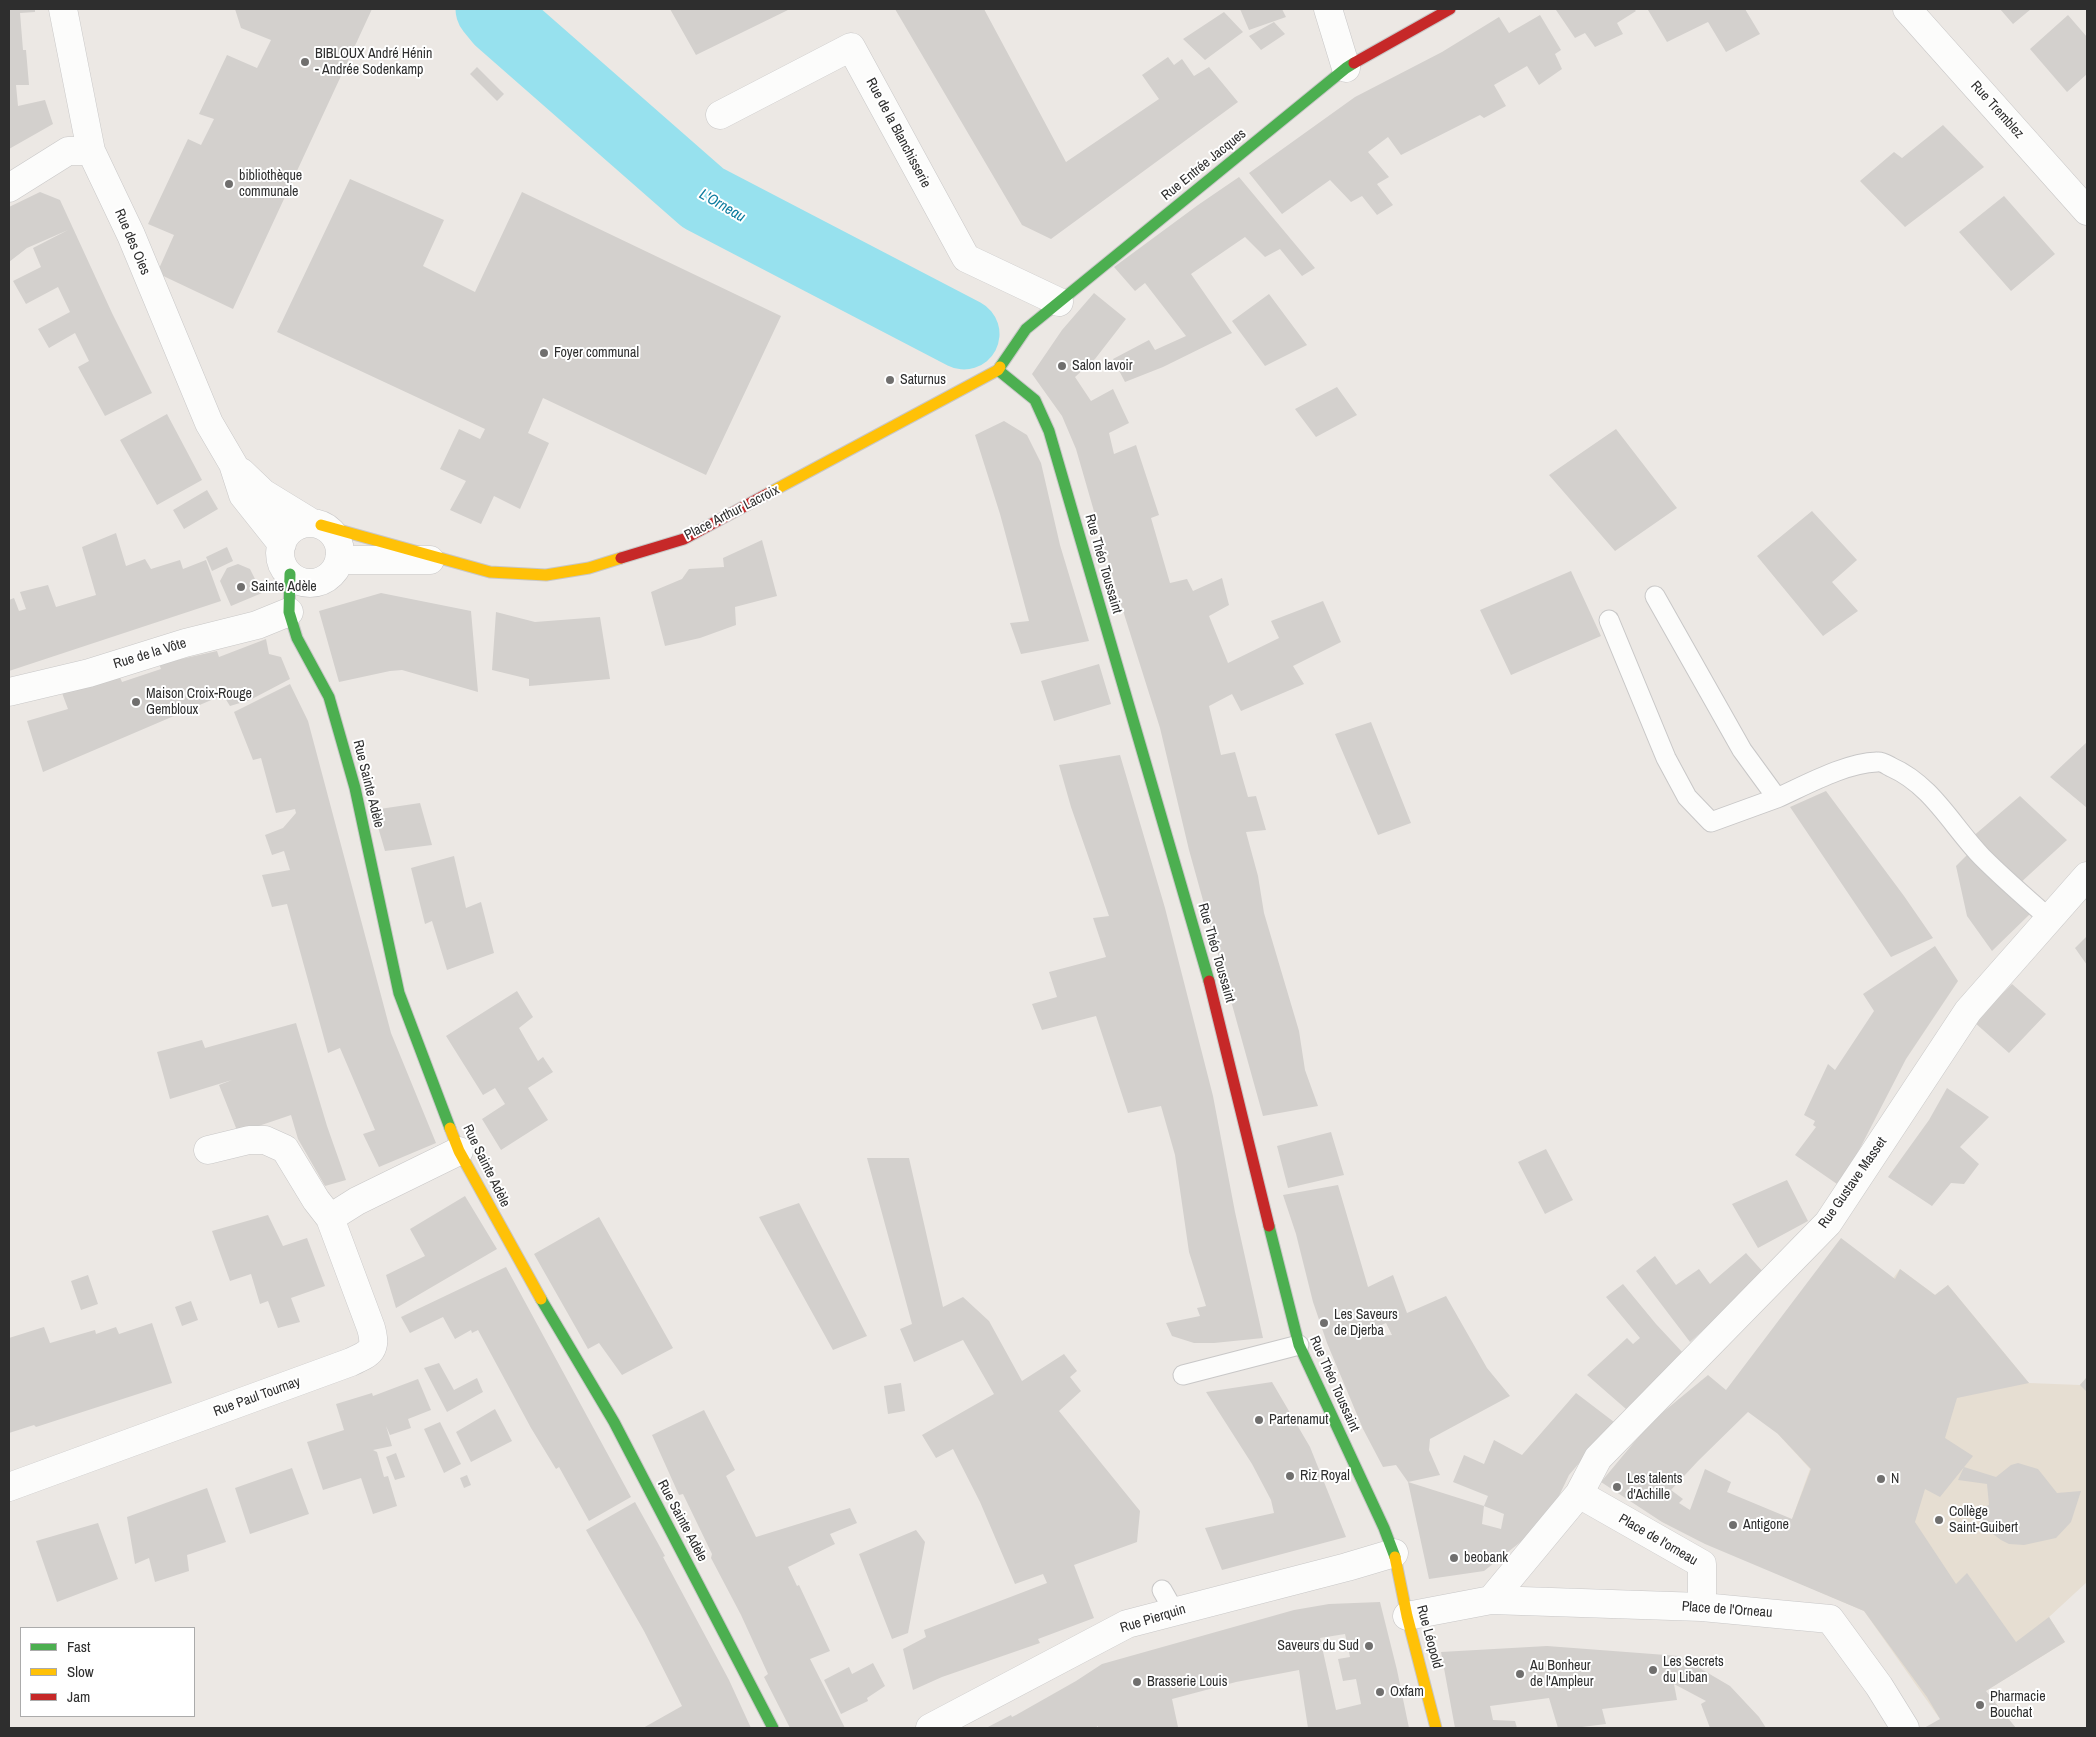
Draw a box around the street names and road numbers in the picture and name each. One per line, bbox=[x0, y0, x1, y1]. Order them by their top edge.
street label: Rue de la Blanchisserie bbox=[862, 75, 934, 191]
street label: Rue Tremblez bbox=[1967, 78, 2027, 142]
street label: Rue Entrée Jacques bbox=[1158, 126, 1250, 204]
street label: Rue des Oies bbox=[111, 206, 153, 278]
street label: Place Arthur Lacroix bbox=[682, 482, 782, 544]
street label: Rue Théo Toussaint bbox=[1081, 512, 1125, 616]
street label: Rue de la Vôte bbox=[112, 635, 188, 673]
street label: Rue Sainte Adèle bbox=[349, 738, 387, 830]
street label: Rue Théo Toussaint bbox=[1194, 901, 1238, 1005]
street label: Rue Sainte Adèle bbox=[459, 1122, 513, 1210]
street label: Rue Gustave Masset bbox=[1815, 1134, 1891, 1232]
street label: Rue Théo Toussaint bbox=[1305, 1334, 1363, 1434]
street label: Rue Paul Tournay bbox=[211, 1374, 303, 1420]
street label: Rue Sainte Adèle bbox=[653, 1477, 711, 1565]
street label: Place de l'orneau bbox=[1616, 1511, 1700, 1569]
street label: Place de l'Orneau bbox=[1681, 1598, 1773, 1622]
street label: Rue Pierquin bbox=[1118, 1601, 1188, 1637]
street label: Rue Léopold bbox=[1412, 1603, 1446, 1671]

